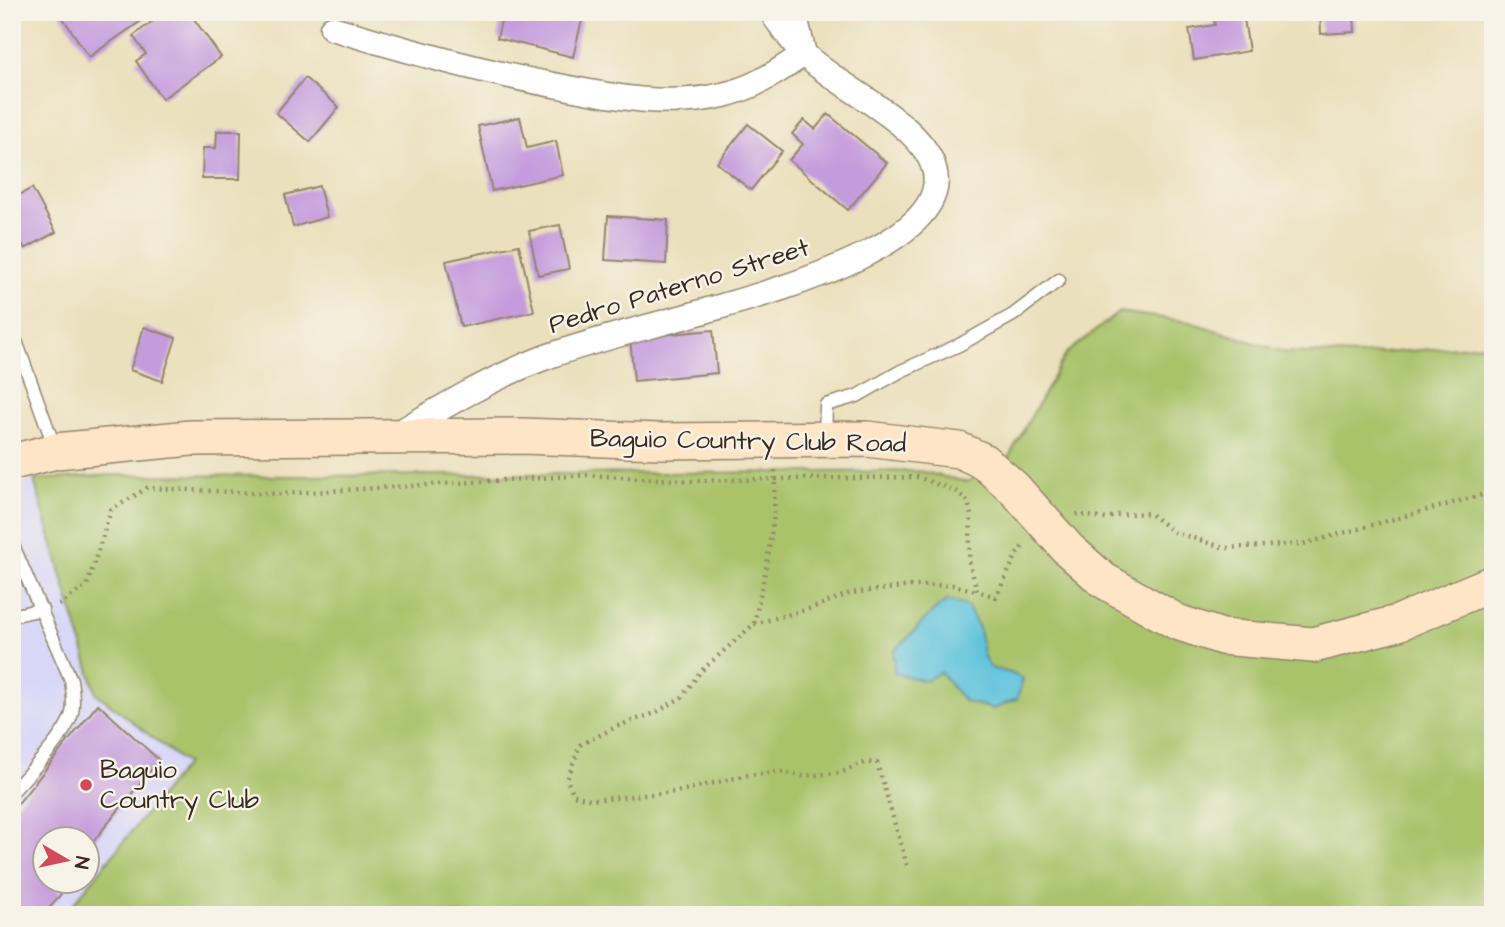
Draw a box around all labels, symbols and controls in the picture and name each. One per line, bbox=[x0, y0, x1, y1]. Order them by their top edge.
street label: Pedro Paterno Street bbox=[544, 229, 814, 343]
street label: Baguio Country Club Road bbox=[589, 420, 907, 464]
place label: Baguio Country Club bbox=[100, 752, 259, 820]
marker: Baguio Country Club bbox=[78, 777, 94, 793]
north arrow bbox=[32, 825, 102, 895]
text: N bbox=[67, 854, 96, 871]

